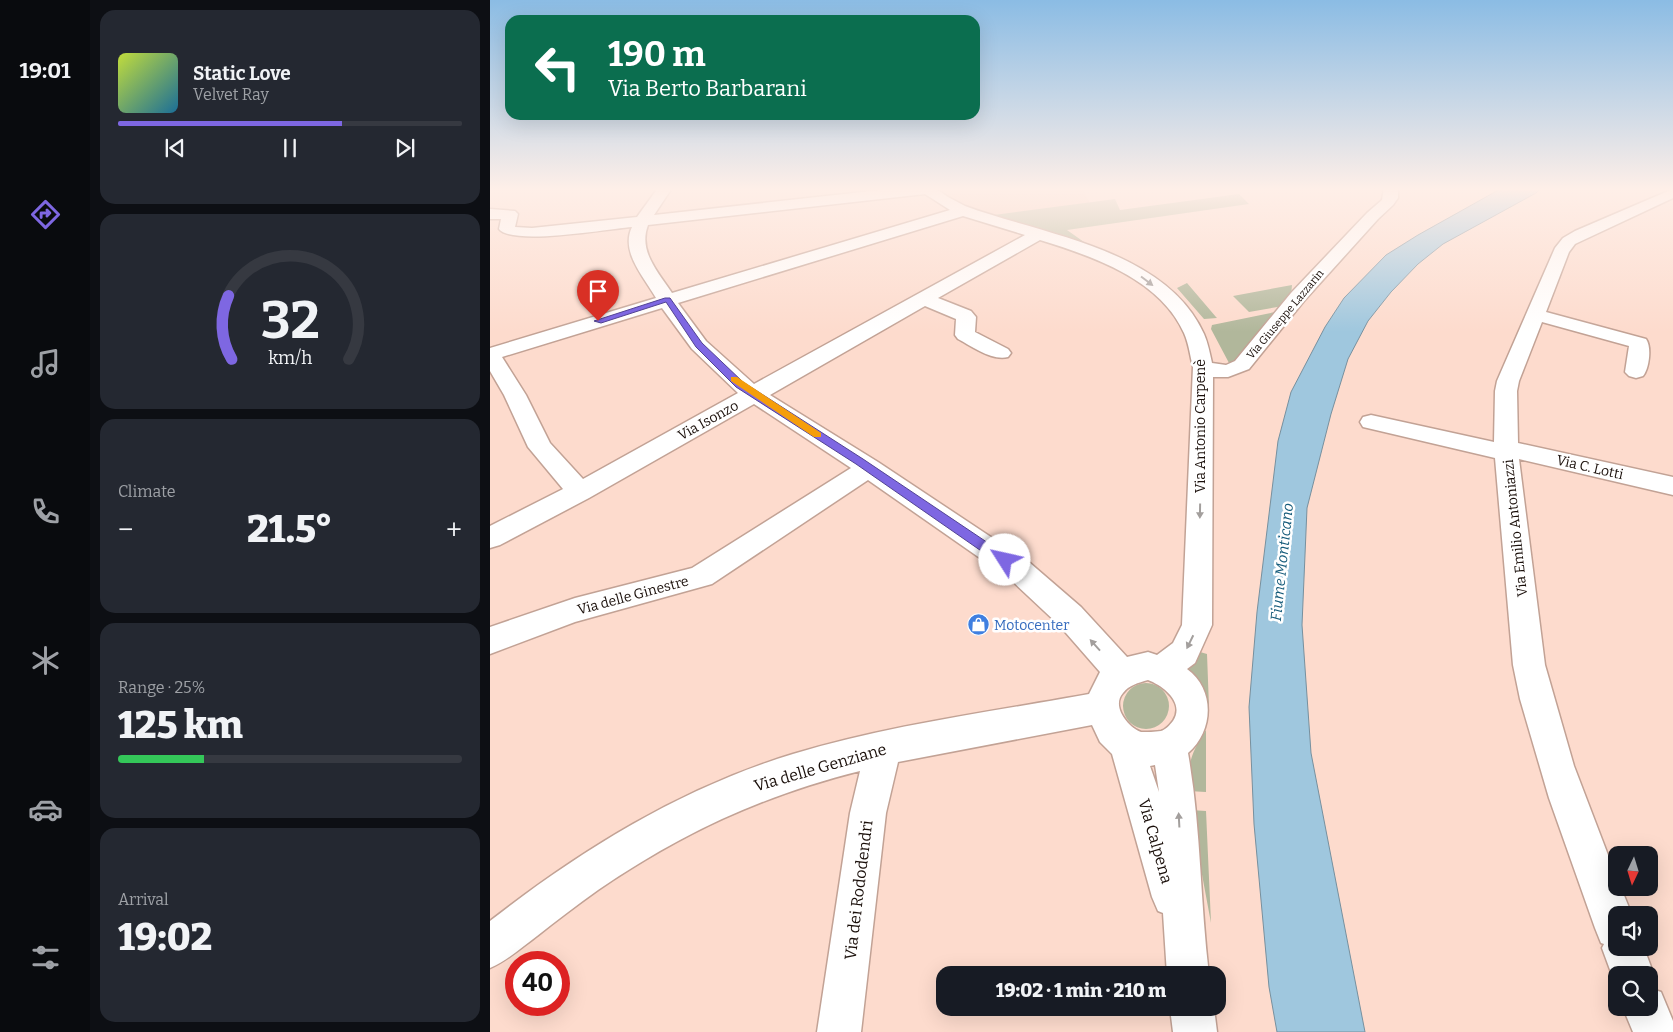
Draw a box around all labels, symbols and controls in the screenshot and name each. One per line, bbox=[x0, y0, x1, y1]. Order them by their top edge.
text: 190 m bbox=[608, 33, 706, 75]
icon: left bbox=[525, 35, 590, 100]
text: 19:01 bbox=[20, 57, 70, 84]
text: Static Love bbox=[193, 62, 291, 85]
text: Via Berto Barbarani bbox=[608, 75, 807, 102]
text: Velvet Ray bbox=[193, 85, 269, 104]
icon: previous bbox=[161, 134, 189, 162]
icon: pause bbox=[276, 134, 304, 162]
icon: next bbox=[391, 134, 419, 162]
icon: directions bbox=[28, 197, 63, 232]
street label: Via Giuseppe Lazzarin bbox=[1244, 267, 1327, 362]
pin bbox=[577, 270, 619, 321]
one-way arrow bbox=[1140, 276, 1153, 287]
icon: arrive bbox=[584, 277, 612, 305]
text: 32 bbox=[260, 289, 320, 352]
icon: music bbox=[28, 346, 63, 381]
text: km/h bbox=[268, 347, 312, 369]
street label: Via Antonio Carpenè bbox=[1192, 359, 1209, 493]
street label: Via Isonzo bbox=[675, 397, 741, 444]
street label: Via C. Lotti bbox=[1555, 452, 1625, 483]
street label: Via Emilio Antoniazzi bbox=[1500, 458, 1531, 598]
text: Climate bbox=[118, 482, 176, 501]
icon: phone bbox=[28, 494, 63, 529]
water label: Fiume Monticano bbox=[1267, 502, 1297, 622]
one-way arrow bbox=[1196, 503, 1204, 519]
text: 21.5° bbox=[247, 506, 333, 552]
text: − bbox=[118, 513, 133, 546]
text: + bbox=[446, 513, 462, 546]
position arrow bbox=[978, 533, 1030, 585]
street label: Via delle Ginestre bbox=[576, 572, 691, 618]
shop icon: Motocenter bbox=[966, 613, 990, 637]
place label: Motocenter bbox=[994, 617, 1069, 634]
one-way arrow bbox=[1185, 634, 1194, 649]
one-way arrow bbox=[1089, 639, 1101, 651]
icon: climate bbox=[28, 643, 63, 678]
text: Range · 25% bbox=[118, 678, 205, 697]
text: 125 km bbox=[118, 702, 243, 748]
street label: Via delle Genziane bbox=[752, 739, 889, 795]
icon: car bbox=[28, 792, 63, 827]
street label: Via Calpena bbox=[1134, 797, 1177, 886]
one-way arrow bbox=[1174, 812, 1182, 828]
street label: Via dei Rododendri bbox=[840, 819, 877, 961]
north arrow bbox=[1608, 846, 1658, 896]
map controls bbox=[1608, 846, 1658, 1016]
text: Arrival bbox=[118, 890, 169, 909]
button: sound bbox=[1608, 906, 1658, 956]
text: 19:02 bbox=[118, 914, 212, 960]
icon: filters bbox=[28, 940, 63, 975]
speed limit sign: 40 bbox=[505, 951, 570, 1016]
button: search bbox=[1608, 966, 1658, 1016]
text: 19:02 · 1 min · 210 m bbox=[996, 979, 1166, 1002]

